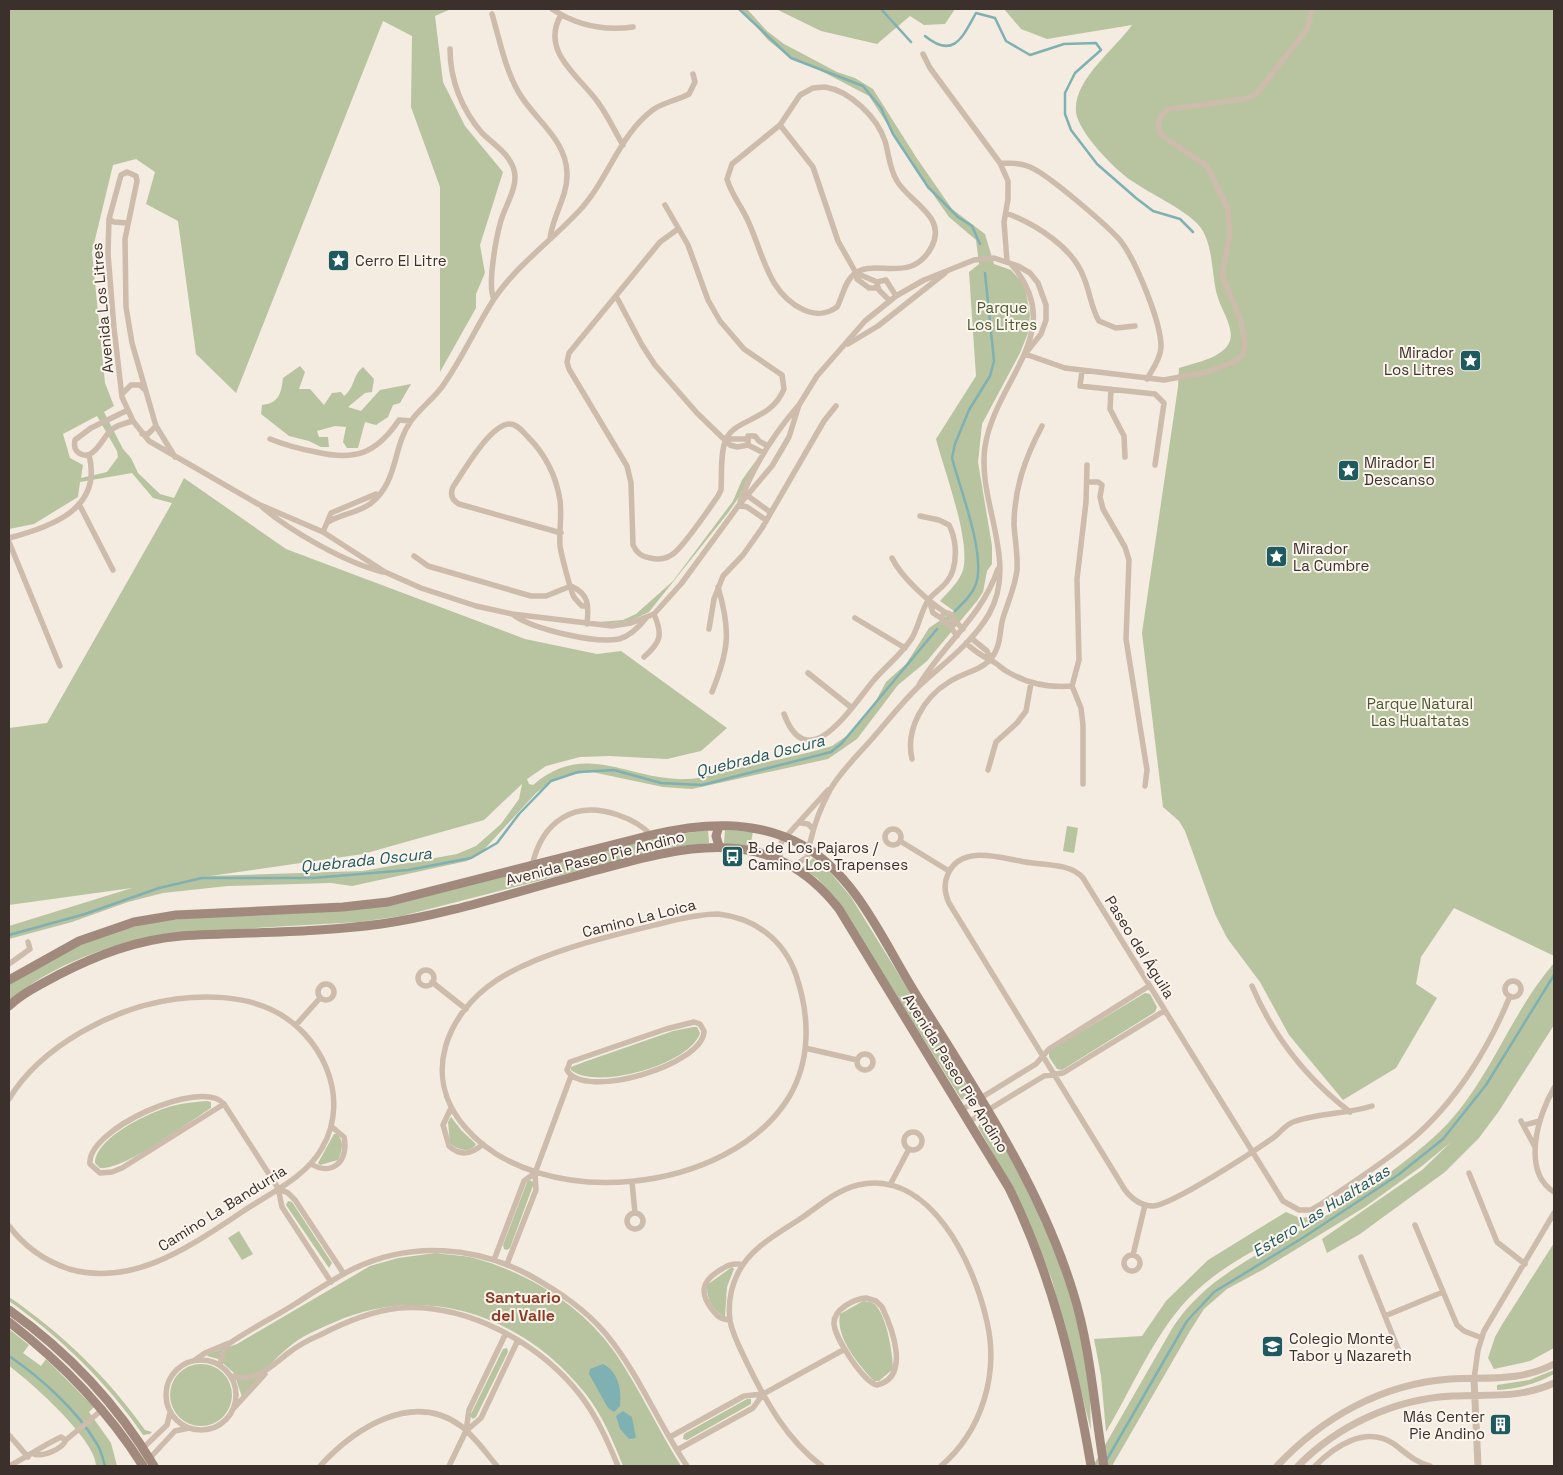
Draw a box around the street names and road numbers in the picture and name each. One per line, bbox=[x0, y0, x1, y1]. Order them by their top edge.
street label: Avenida Los Litres bbox=[87, 242, 117, 374]
street label: Avenida Paseo Pie Andino bbox=[504, 827, 686, 889]
street label: Paseo del Águila bbox=[1101, 892, 1179, 1002]
street label: Camino La Loica bbox=[580, 895, 698, 941]
street label: Avenida Paseo Pie Andino bbox=[899, 990, 1013, 1156]
street label: Camino La Bandurria bbox=[154, 1161, 290, 1255]

